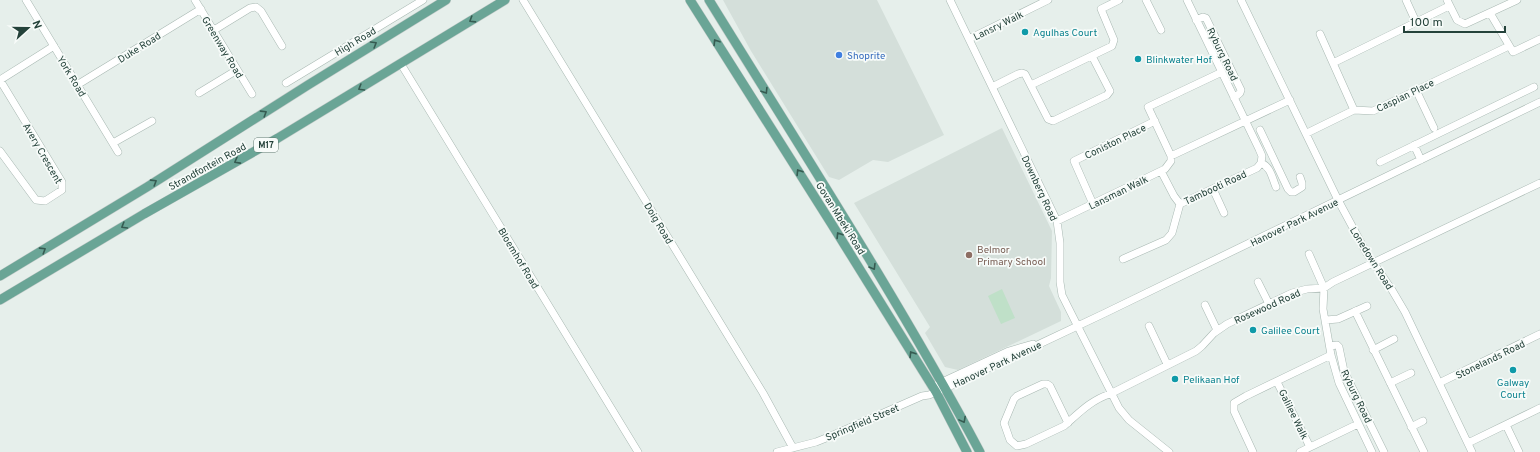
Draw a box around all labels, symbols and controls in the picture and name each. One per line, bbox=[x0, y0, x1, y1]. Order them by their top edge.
north arrow bbox=[8, 8, 48, 48]
scale bar bbox=[1404, 8, 1505, 34]
street label: Lansry Walk bbox=[972, 9, 1026, 44]
street label: Greenway Road bbox=[198, 14, 245, 81]
text: 100 m bbox=[1410, 15, 1443, 31]
one-way arrow bbox=[469, 16, 476, 23]
text: N bbox=[28, 19, 44, 31]
street label: High Road bbox=[333, 25, 379, 60]
street label: Ryburg Road bbox=[1203, 26, 1240, 84]
marker: Agulhas Court bbox=[1020, 27, 1030, 37]
place label: Agulhas Court bbox=[1033, 27, 1097, 40]
street label: Duke Road bbox=[116, 30, 164, 67]
one-way arrow bbox=[713, 39, 721, 46]
one-way arrow bbox=[370, 42, 377, 49]
marker: Shoprite bbox=[834, 50, 844, 60]
place label: Shoprite bbox=[847, 50, 885, 63]
street label: York Road bbox=[53, 54, 88, 100]
marker: Blinkwater Hof bbox=[1133, 54, 1143, 64]
place label: Blinkwater Hof bbox=[1146, 54, 1213, 67]
street label: Caspian Place bbox=[1375, 77, 1437, 116]
one-way arrow bbox=[358, 83, 365, 90]
one-way arrow bbox=[760, 87, 768, 94]
one-way arrow bbox=[260, 110, 267, 118]
street label: Avery Crescent bbox=[19, 121, 65, 187]
street label: Coniston Place bbox=[1083, 122, 1149, 163]
road number: M17 bbox=[254, 138, 278, 152]
street label: Strandfontein Road bbox=[167, 141, 249, 194]
street label: Downberg Road bbox=[1018, 154, 1060, 224]
one-way arrow bbox=[234, 157, 241, 164]
street label: Tambooti Road bbox=[1182, 168, 1249, 209]
one-way arrow bbox=[796, 169, 803, 176]
street label: Lansman Walk bbox=[1087, 173, 1150, 213]
one-way arrow bbox=[150, 180, 157, 187]
street label: Govan Mbeki Road bbox=[812, 180, 867, 258]
street label: Hanover Park Avenue bbox=[1249, 196, 1341, 250]
street label: Doig Road bbox=[640, 201, 675, 247]
one-way arrow bbox=[121, 221, 128, 228]
street label: Lonedown Road bbox=[1346, 225, 1395, 293]
street label: Bloemhof Road bbox=[494, 226, 541, 292]
one-way arrow bbox=[836, 232, 843, 239]
place label: Belmor Primary School bbox=[977, 244, 1046, 269]
one-way arrow bbox=[39, 248, 46, 255]
marker: Belmor Primary School bbox=[964, 250, 974, 260]
one-way arrow bbox=[869, 263, 876, 270]
street label: Rosewood Road bbox=[1232, 287, 1303, 328]
marker: Galilee Court bbox=[1248, 325, 1258, 335]
place label: Galilee Court bbox=[1261, 325, 1320, 338]
street label: Stonelands Road bbox=[1454, 338, 1528, 383]
street label: Hanover Park Avenue bbox=[951, 339, 1044, 392]
one-way arrow bbox=[910, 351, 917, 358]
marker: Galway Court bbox=[1508, 365, 1518, 375]
street label: Ryburg Road bbox=[1337, 368, 1374, 426]
marker: Pelikaan Hof bbox=[1170, 374, 1180, 384]
place label: Pelikaan Hof bbox=[1183, 374, 1240, 387]
place label: Galway Court bbox=[1497, 377, 1529, 402]
street label: Galilee Walk bbox=[1275, 387, 1310, 442]
street label: Springfield Street bbox=[824, 402, 902, 445]
one-way arrow bbox=[959, 416, 966, 423]

